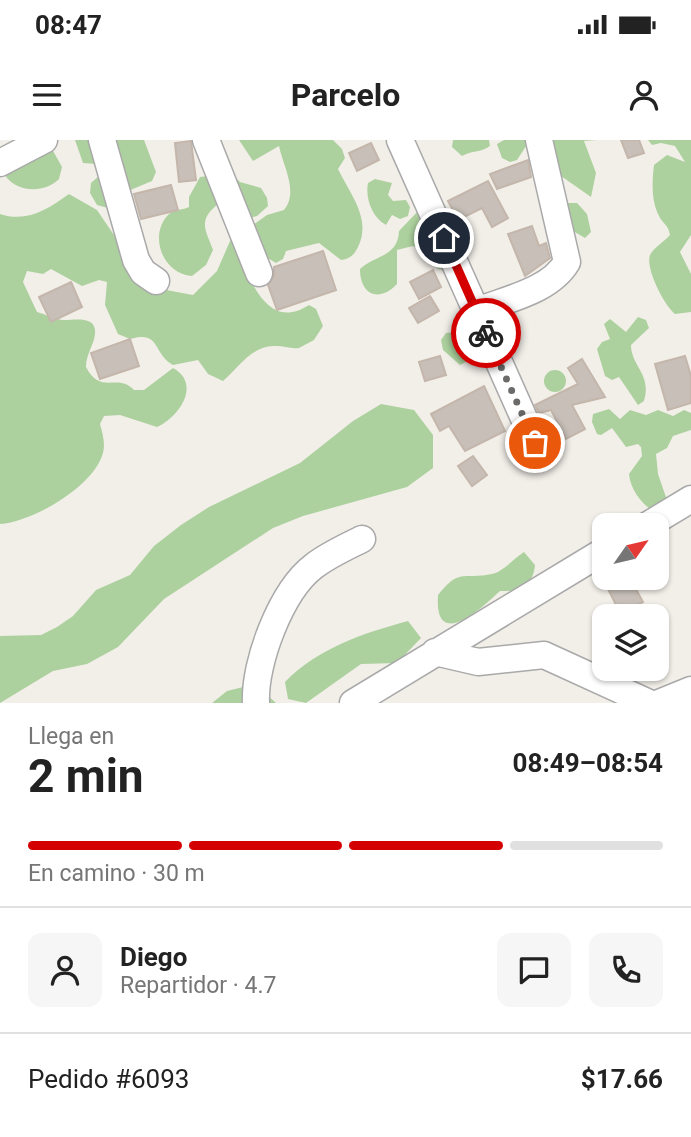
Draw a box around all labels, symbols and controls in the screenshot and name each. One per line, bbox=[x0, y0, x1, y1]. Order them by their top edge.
text: 08:47 bbox=[35, 10, 102, 40]
icon: menu bbox=[28, 76, 66, 114]
text: Parcelo bbox=[291, 76, 400, 114]
icon: person bbox=[625, 76, 663, 114]
pin bbox=[414, 208, 474, 268]
icon: home bbox=[425, 219, 463, 257]
courier bbox=[451, 298, 521, 368]
icon: bike bbox=[467, 314, 505, 352]
pin bbox=[505, 413, 565, 473]
icon: bag bbox=[516, 424, 554, 462]
north arrow bbox=[592, 513, 668, 590]
map controls bbox=[592, 513, 669, 681]
button: layers bbox=[592, 604, 669, 681]
text: Llega en bbox=[28, 723, 114, 750]
text: 08:49–08:54 bbox=[513, 748, 663, 778]
text: 2 min bbox=[28, 749, 144, 803]
text: En camino · 30 m bbox=[28, 860, 205, 887]
button: person bbox=[28, 933, 102, 1007]
button: chat bbox=[497, 933, 571, 1007]
button: phone bbox=[589, 933, 663, 1007]
text: Diego bbox=[120, 942, 187, 972]
text: Repartidor · 4.7 bbox=[120, 972, 277, 999]
text: Pedido #6093 bbox=[28, 1064, 189, 1094]
text: $17.66 bbox=[581, 1064, 663, 1094]

